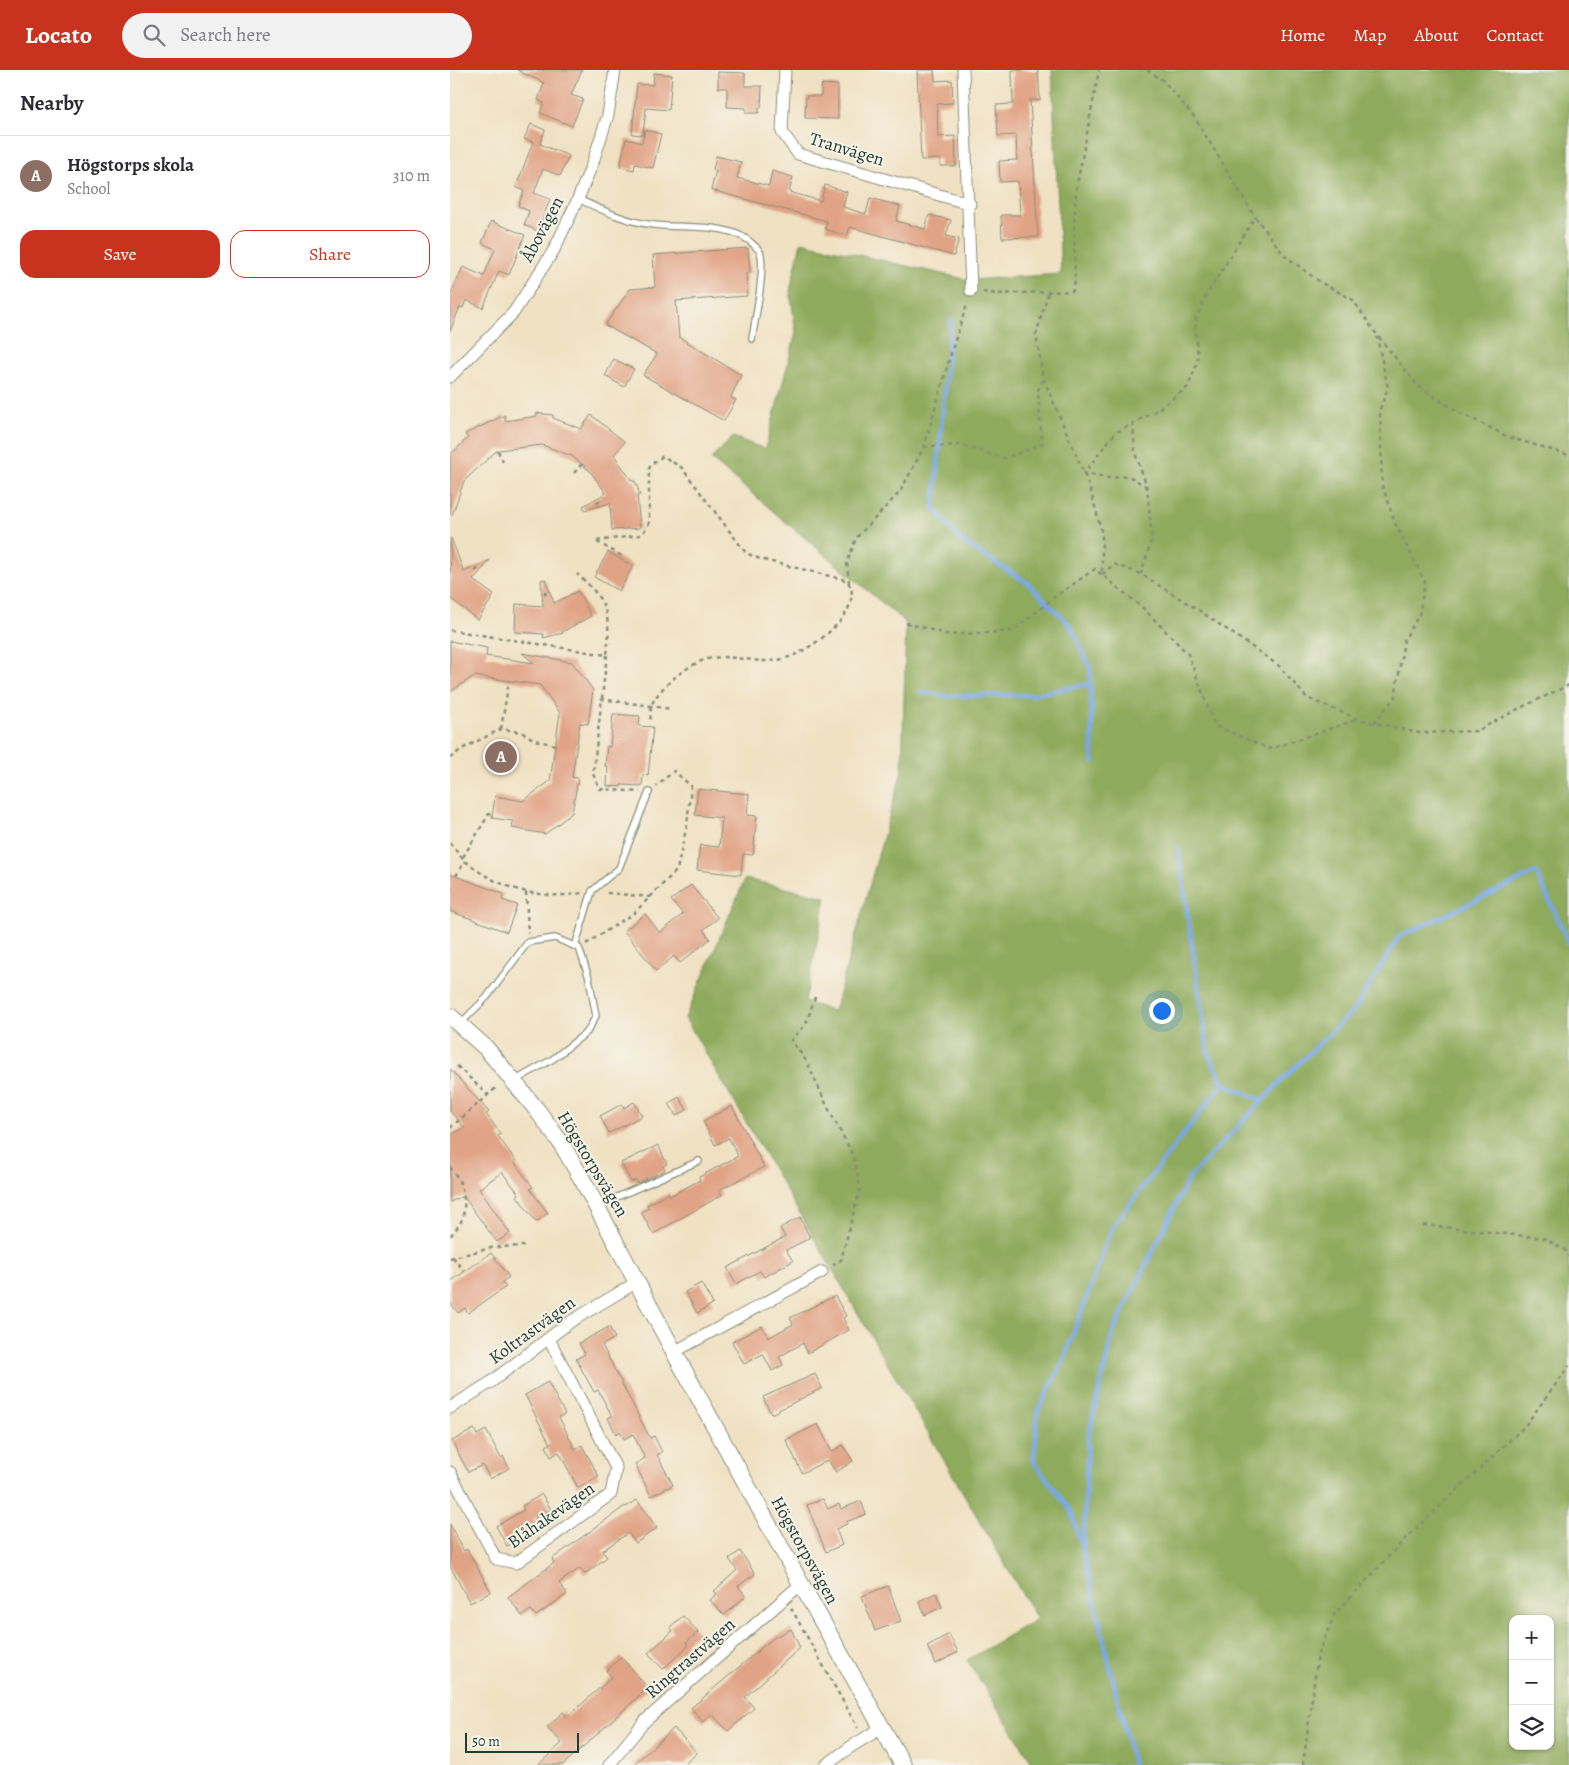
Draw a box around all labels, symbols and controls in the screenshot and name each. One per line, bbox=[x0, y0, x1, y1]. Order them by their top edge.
search box bbox=[122, 13, 472, 58]
text: Locato bbox=[25, 19, 92, 51]
icon: search bbox=[140, 21, 168, 49]
text: Search here bbox=[180, 22, 271, 48]
text: Home bbox=[1280, 23, 1325, 47]
text: Map bbox=[1353, 23, 1386, 47]
text: About bbox=[1414, 23, 1458, 47]
text: Contact bbox=[1486, 23, 1544, 47]
text: Nearby bbox=[20, 89, 83, 117]
street label: Tranvägen bbox=[807, 126, 887, 172]
text: Högstorps skola bbox=[67, 152, 194, 178]
text: A bbox=[31, 165, 41, 187]
text: 310 m bbox=[393, 165, 430, 187]
text: School bbox=[67, 178, 110, 200]
street label: Åbovägen bbox=[514, 192, 569, 267]
button: Save bbox=[20, 230, 220, 278]
button: Share bbox=[230, 230, 430, 278]
pin: A bbox=[485, 738, 517, 776]
your location bbox=[1149, 998, 1175, 1024]
street label: Högstorpsvägen bbox=[552, 1106, 634, 1222]
street label: Koltrastvägen bbox=[484, 1290, 580, 1370]
street label: Blåhakevägen bbox=[503, 1476, 599, 1554]
street label: Högstorpsvägen bbox=[765, 1492, 845, 1608]
street label: Ringtrastvägen bbox=[640, 1612, 740, 1704]
map controls bbox=[1509, 1615, 1554, 1750]
button: + bbox=[1509, 1615, 1554, 1660]
button: − bbox=[1509, 1660, 1554, 1705]
button: layers bbox=[1509, 1705, 1554, 1750]
scale bar bbox=[465, 1730, 579, 1753]
text: 50 m bbox=[472, 1732, 500, 1751]

